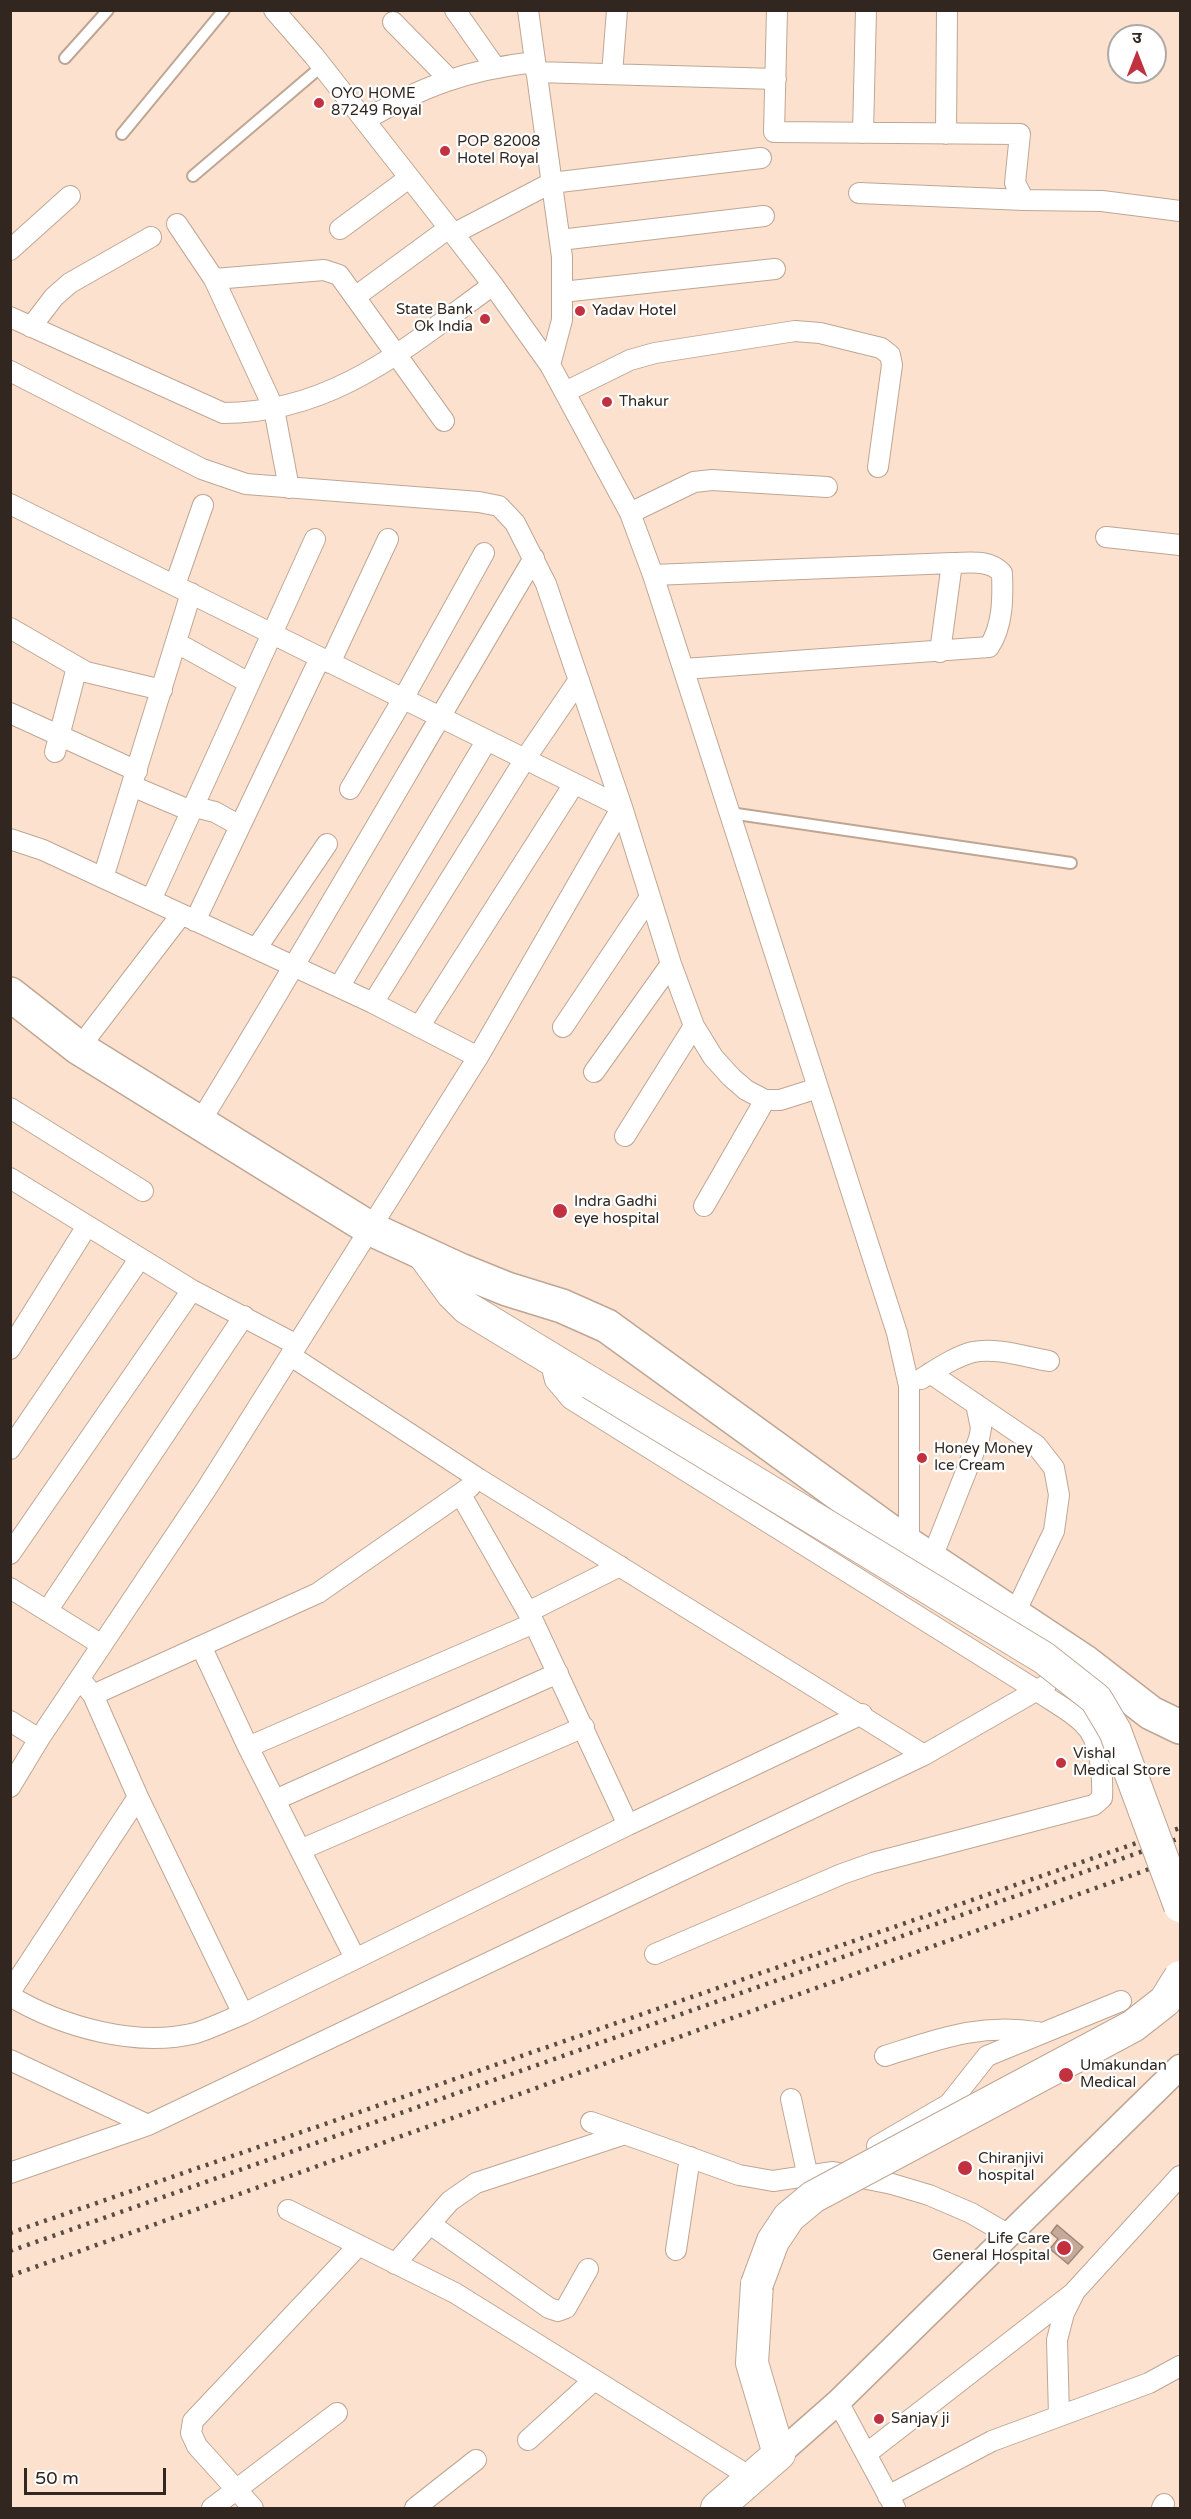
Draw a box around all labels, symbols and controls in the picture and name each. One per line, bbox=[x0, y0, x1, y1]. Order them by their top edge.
north arrow bbox=[1107, 24, 1167, 84]
text: उ bbox=[1132, 28, 1142, 48]
place label: OYO HOME 87249 Royal bbox=[331, 85, 422, 120]
marker: OYO HOME 87249 Royal bbox=[312, 96, 326, 110]
place label: POP 82008 Hotel Royal bbox=[457, 133, 540, 168]
marker: POP 82008 Hotel Royal bbox=[438, 144, 452, 158]
place label: State Bank Ok India bbox=[396, 301, 473, 336]
place label: Yadav Hotel bbox=[592, 302, 676, 320]
marker: Yadav Hotel bbox=[573, 304, 587, 318]
marker: State Bank Ok India bbox=[478, 312, 492, 326]
place label: Thakur bbox=[619, 393, 669, 411]
marker: Thakur bbox=[600, 395, 614, 409]
place label: Indra Gadhi eye hospital bbox=[574, 1193, 659, 1228]
marker: Indra Gadhi eye hospital bbox=[551, 1202, 569, 1220]
place label: Honey Money Ice Cream bbox=[934, 1440, 1033, 1475]
marker: Honey Money Ice Cream bbox=[915, 1451, 929, 1465]
place label: Vishal Medical Store bbox=[1073, 1745, 1171, 1780]
marker: Vishal Medical Store bbox=[1054, 1756, 1068, 1770]
place label: Umakundan Medical bbox=[1080, 2057, 1167, 2092]
marker: Umakundan Medical bbox=[1057, 2066, 1075, 2084]
place label: Chiranjivi hospital bbox=[978, 2150, 1044, 2185]
marker: Chiranjivi hospital bbox=[956, 2159, 974, 2177]
place label: Life Care General Hospital bbox=[932, 2230, 1050, 2265]
marker: Life Care General Hospital bbox=[1055, 2239, 1073, 2257]
place label: Sanjay ji bbox=[891, 2410, 949, 2428]
marker: Sanjay ji bbox=[872, 2412, 886, 2426]
scale bar bbox=[27, 2456, 170, 2494]
text: 50 m bbox=[35, 2467, 79, 2489]

